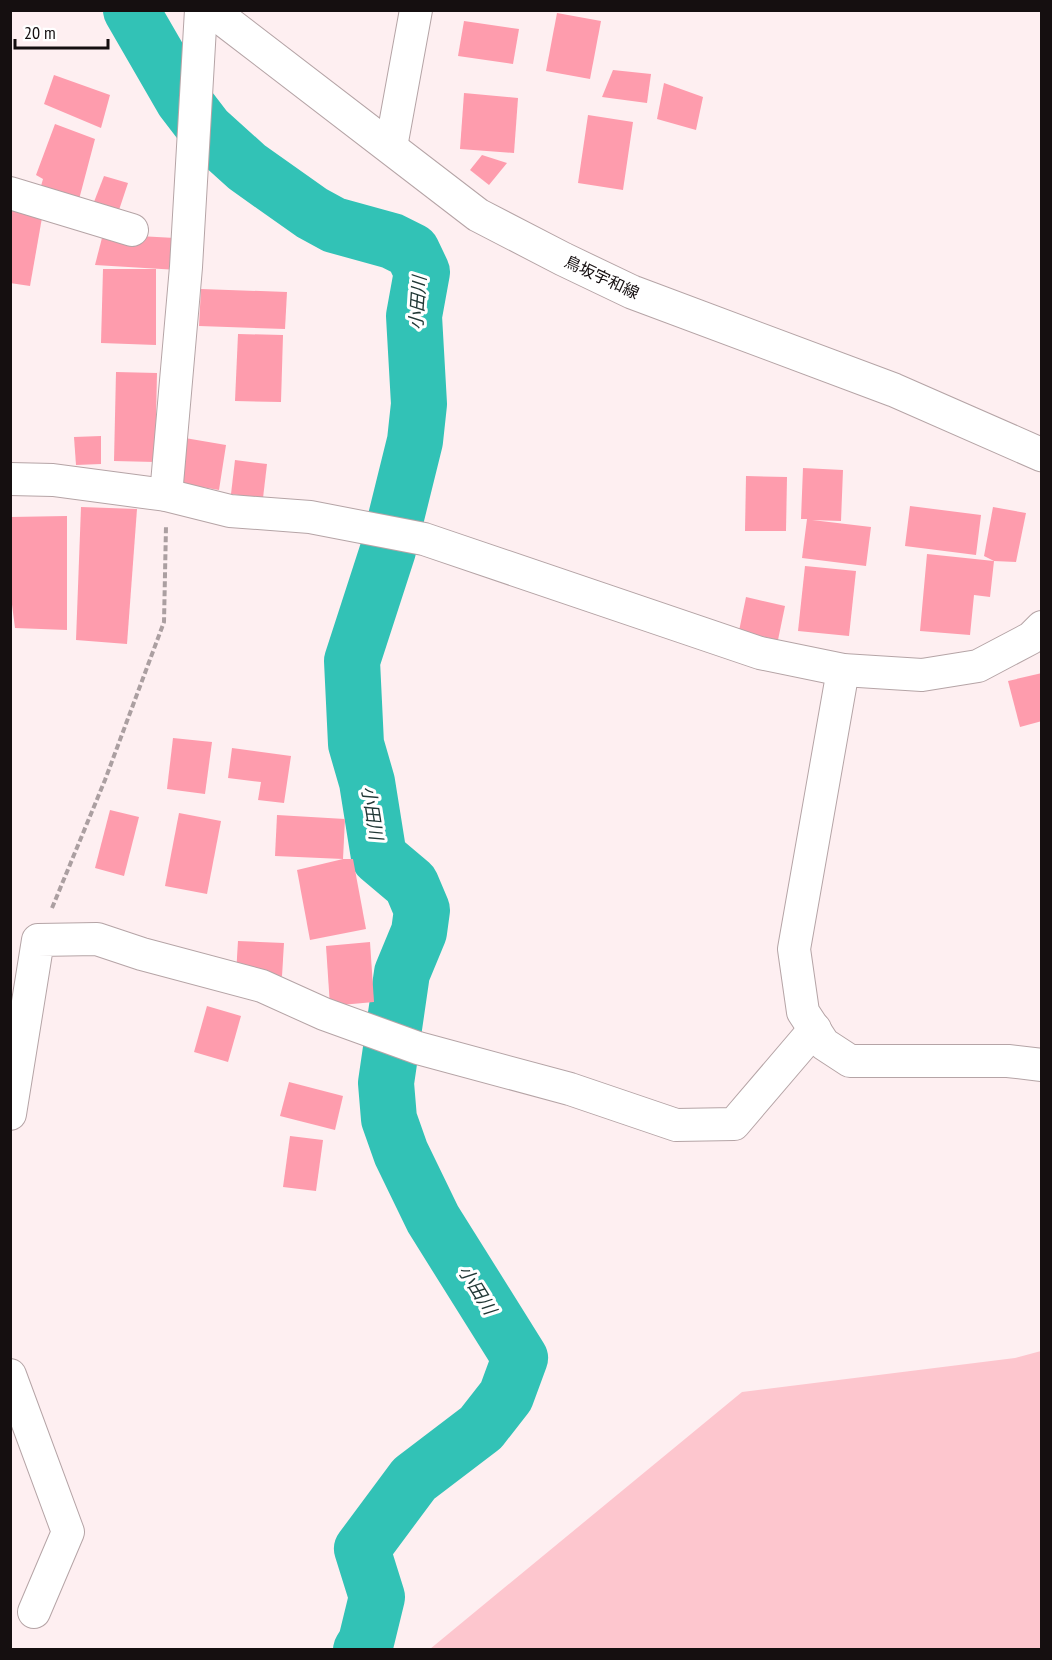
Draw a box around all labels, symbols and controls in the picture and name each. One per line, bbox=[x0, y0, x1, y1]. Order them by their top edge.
scale bar bbox=[15, 12, 108, 50]
text: 20 m bbox=[24, 21, 56, 44]
street label: 鳥坂宇和線 bbox=[562, 251, 642, 303]
water label: 小田川 bbox=[404, 273, 431, 331]
water label: 小田川 bbox=[357, 784, 388, 843]
water label: 小田川 bbox=[453, 1261, 503, 1320]

